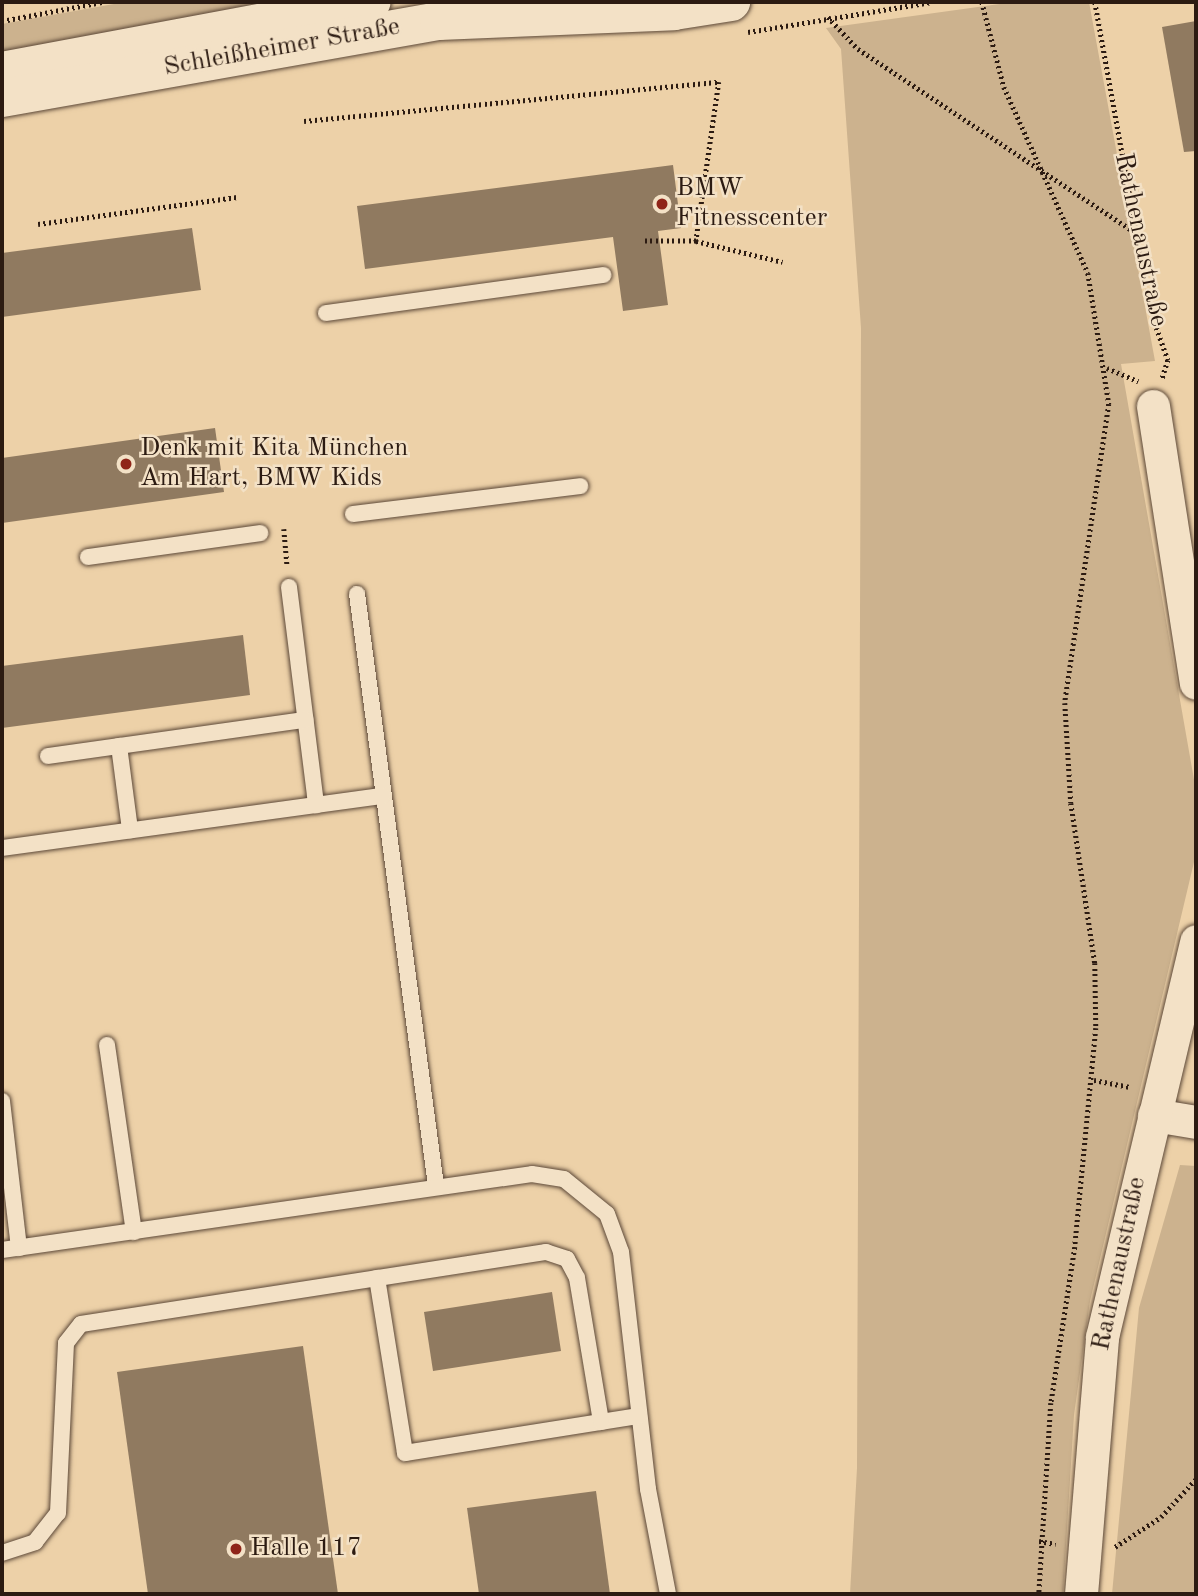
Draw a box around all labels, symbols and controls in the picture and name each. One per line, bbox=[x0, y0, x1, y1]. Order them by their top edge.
street label: Schleißheimer Straße bbox=[161, 12, 403, 84]
street label: Rathenaustraße bbox=[1106, 150, 1174, 330]
place label: BMW Fitnesscenter bbox=[676, 173, 827, 234]
marker: BMW Fitnesscenter bbox=[654, 196, 670, 212]
place label: Denk mit Kita München Am Hart, BMW Kids bbox=[140, 433, 408, 494]
marker: Denk mit Kita München Am Hart, BMW Kids bbox=[118, 456, 134, 472]
street label: Rathenaustraße bbox=[1086, 1174, 1154, 1354]
place label: Halle 117 bbox=[250, 1533, 362, 1565]
marker: Halle 117 bbox=[228, 1541, 244, 1557]

